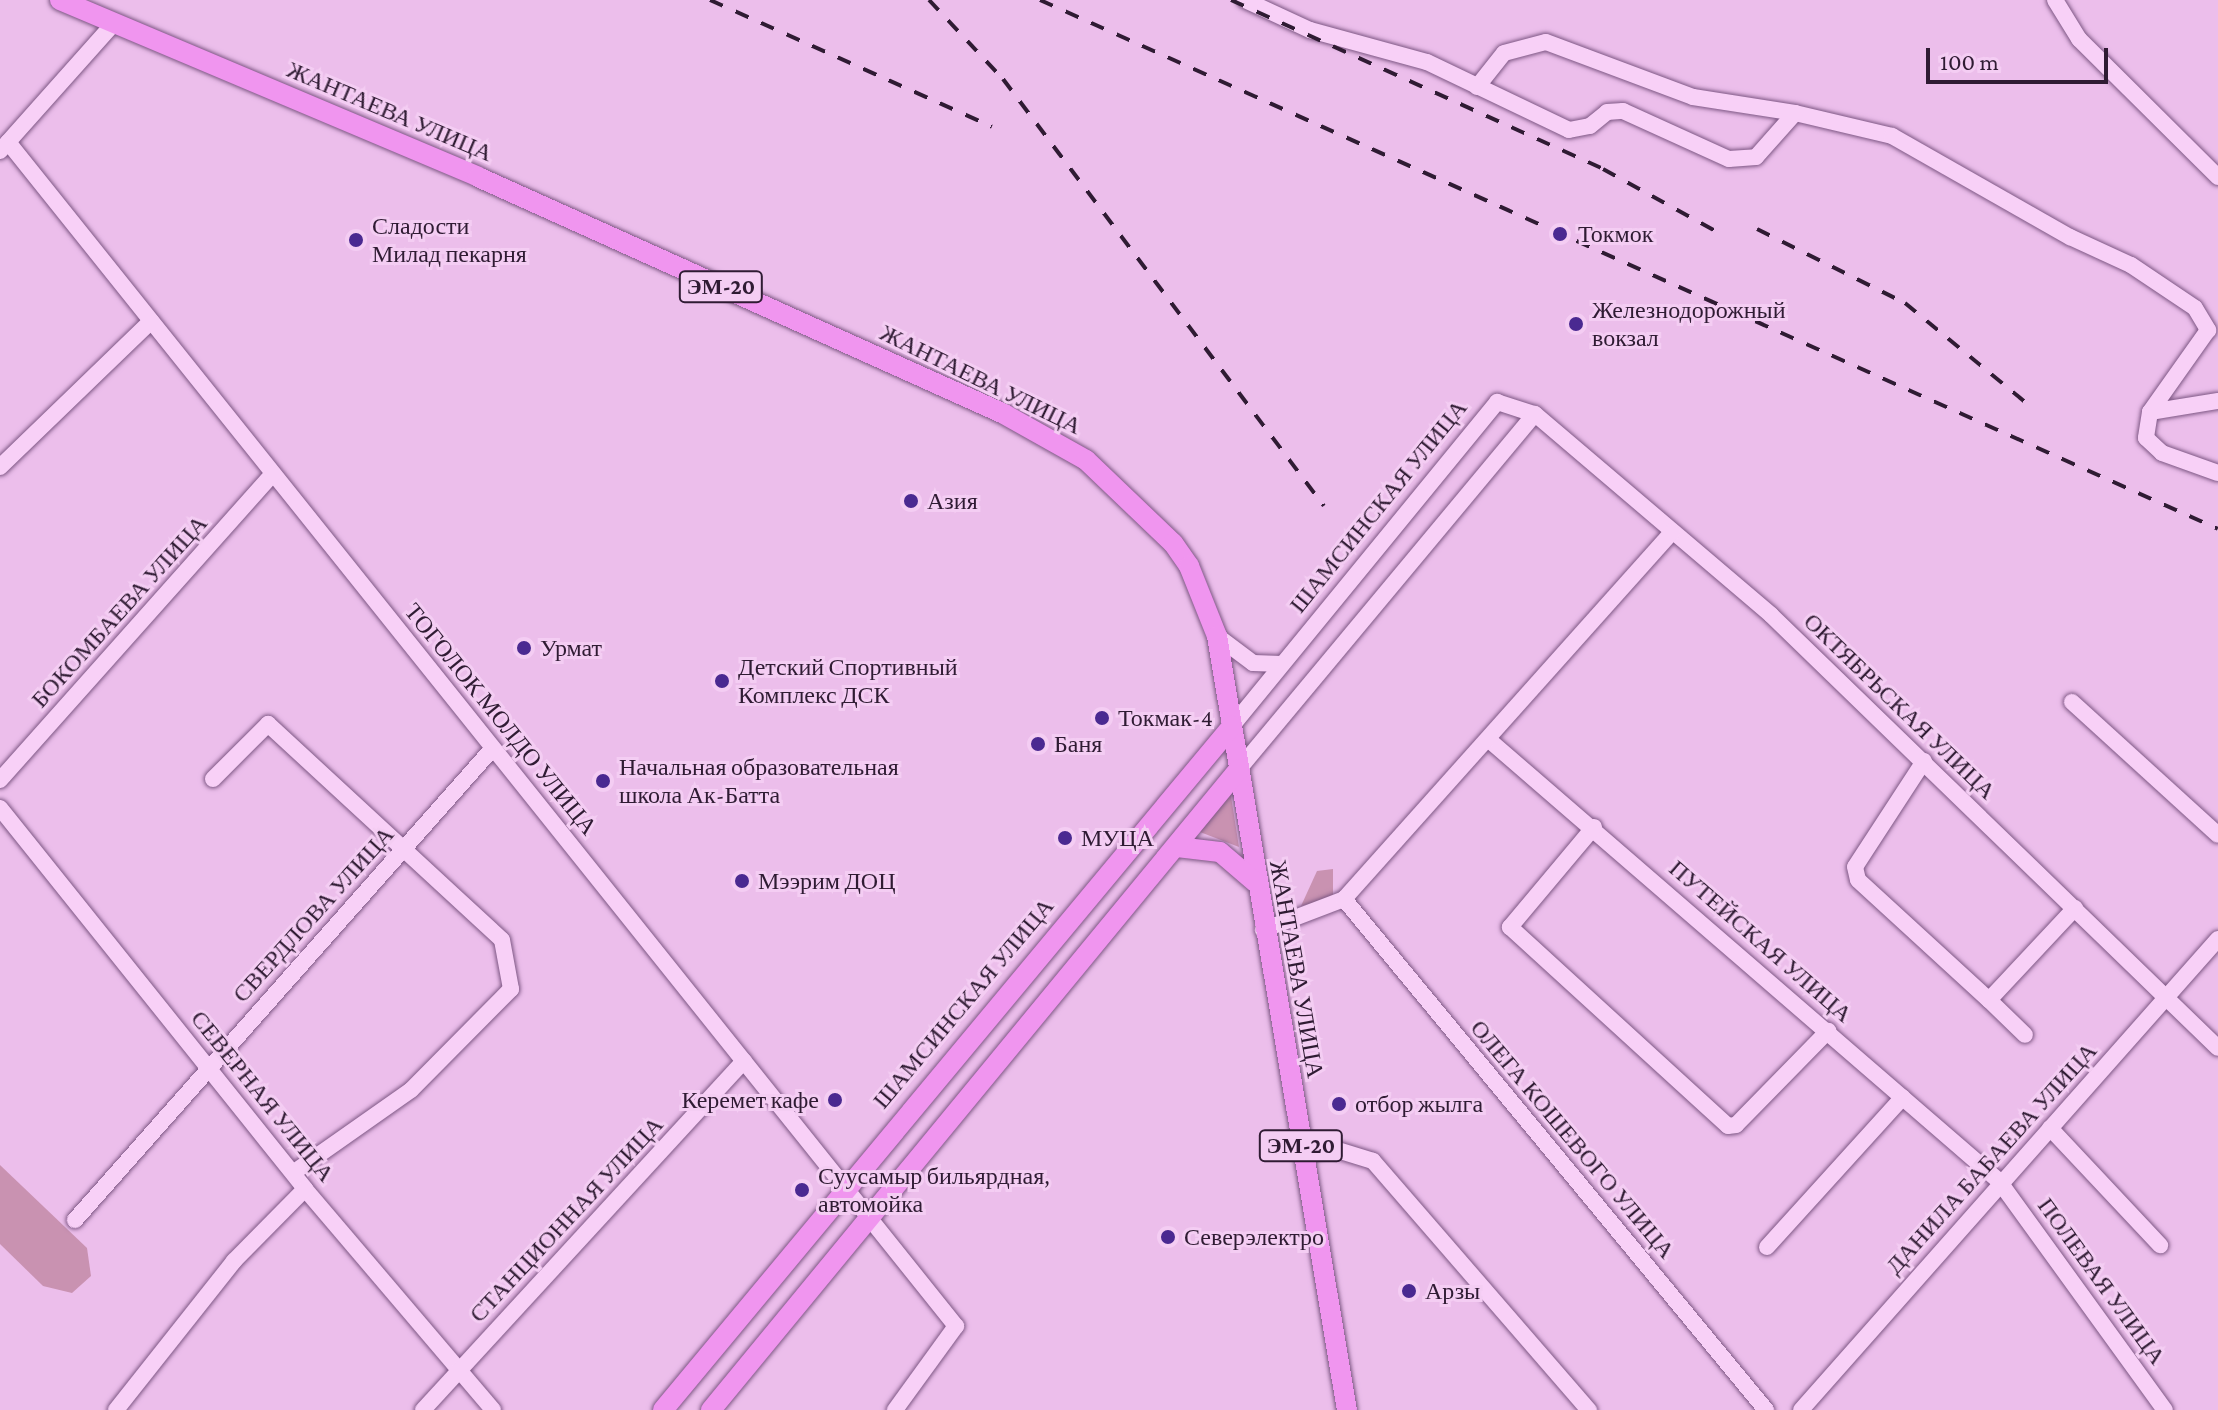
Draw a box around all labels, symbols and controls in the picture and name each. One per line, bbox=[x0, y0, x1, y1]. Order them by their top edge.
scale bar bbox=[1930, 32, 2112, 82]
text: 100 m bbox=[1940, 48, 1999, 75]
street label: ЖАНТАЕВА УЛИЦА bbox=[283, 55, 497, 167]
place label: Сладости Милад пекарня bbox=[372, 212, 527, 268]
place label: Токмок bbox=[1578, 220, 1653, 248]
marker: Токмок bbox=[1549, 223, 1571, 245]
marker: Сладости Милад пекарня bbox=[347, 231, 365, 249]
road number: ЭМ-20 bbox=[677, 269, 765, 305]
place label: Железнодорожный вокзал bbox=[1592, 296, 1786, 352]
marker: Железнодорожный вокзал bbox=[1567, 315, 1585, 333]
street label: ЖАНТАЕВА УЛИЦА bbox=[876, 318, 1086, 440]
street label: ШАМСИНСКАЯ УЛИЦА bbox=[1283, 394, 1473, 618]
place label: Азия bbox=[927, 487, 978, 515]
marker: Азия bbox=[902, 492, 920, 510]
street label: БОКОМБАЕВА УЛИЦА bbox=[25, 509, 213, 713]
street label: ТОГОЛОК МОЛДО УЛИЦА bbox=[399, 597, 603, 841]
street label: ОКТЯБРЬСКАЯ УЛИЦА bbox=[1798, 607, 2002, 805]
place label: Урмат bbox=[540, 634, 602, 662]
marker: Урмат bbox=[515, 639, 533, 657]
place label: Детский Спортивный Комплекс ДСК bbox=[738, 653, 958, 709]
marker: Детский Спортивный Комплекс ДСК bbox=[713, 672, 731, 690]
place label: Токмак-4 bbox=[1118, 704, 1213, 732]
marker: Токмак-4 bbox=[1093, 709, 1111, 727]
place label: Баня bbox=[1054, 730, 1102, 758]
marker: Баня bbox=[1029, 735, 1047, 753]
place label: Начальная образовательная школа Ак-Батта bbox=[619, 753, 899, 809]
marker: Начальная образовательная школа Ак-Батта bbox=[594, 772, 612, 790]
street label: СВЕРДЛОВА УЛИЦА bbox=[226, 820, 400, 1008]
place label: МУЦА bbox=[1081, 824, 1154, 852]
marker: МУЦА bbox=[1056, 829, 1074, 847]
street label: ПУТЕЙСКАЯ УЛИЦА bbox=[1663, 854, 1859, 1028]
street label: ЖАНТАЕВА УЛИЦА bbox=[1264, 858, 1330, 1080]
place label: Мээрим ДОЦ bbox=[758, 867, 896, 895]
marker: Мээрим ДОЦ bbox=[733, 872, 751, 890]
street label: ШАМСИНСКАЯ УЛИЦА bbox=[866, 892, 1060, 1114]
street label: СЕВЕРНАЯ УЛИЦА bbox=[185, 1004, 341, 1188]
street label: ОЛЕГА КОШЕВОГО УЛИЦА bbox=[1465, 1014, 1681, 1264]
street label: ДАНИЛА БАБАЕВА УЛИЦА bbox=[1879, 1036, 2103, 1280]
place label: Керемет кафе bbox=[682, 1086, 819, 1114]
place label: отбор жылга bbox=[1355, 1090, 1483, 1118]
marker: Керемет кафе bbox=[826, 1091, 844, 1109]
marker: отбор жылга bbox=[1330, 1095, 1348, 1113]
street label: СТАНЦИОННАЯ УЛИЦА bbox=[463, 1110, 669, 1328]
road number: ЭМ-20 bbox=[1257, 1128, 1345, 1164]
place label: Суусамыр бильярдная, автомойка bbox=[818, 1162, 1050, 1218]
marker: Суусамыр бильярдная, автомойка bbox=[793, 1181, 811, 1199]
street label: ПОЛЕВАЯ УЛИЦА bbox=[2032, 1192, 2172, 1370]
place label: Северэлектро bbox=[1184, 1223, 1324, 1251]
marker: Северэлектро bbox=[1159, 1228, 1177, 1246]
place label: Арзы bbox=[1425, 1277, 1480, 1305]
marker: Арзы bbox=[1400, 1282, 1418, 1300]

